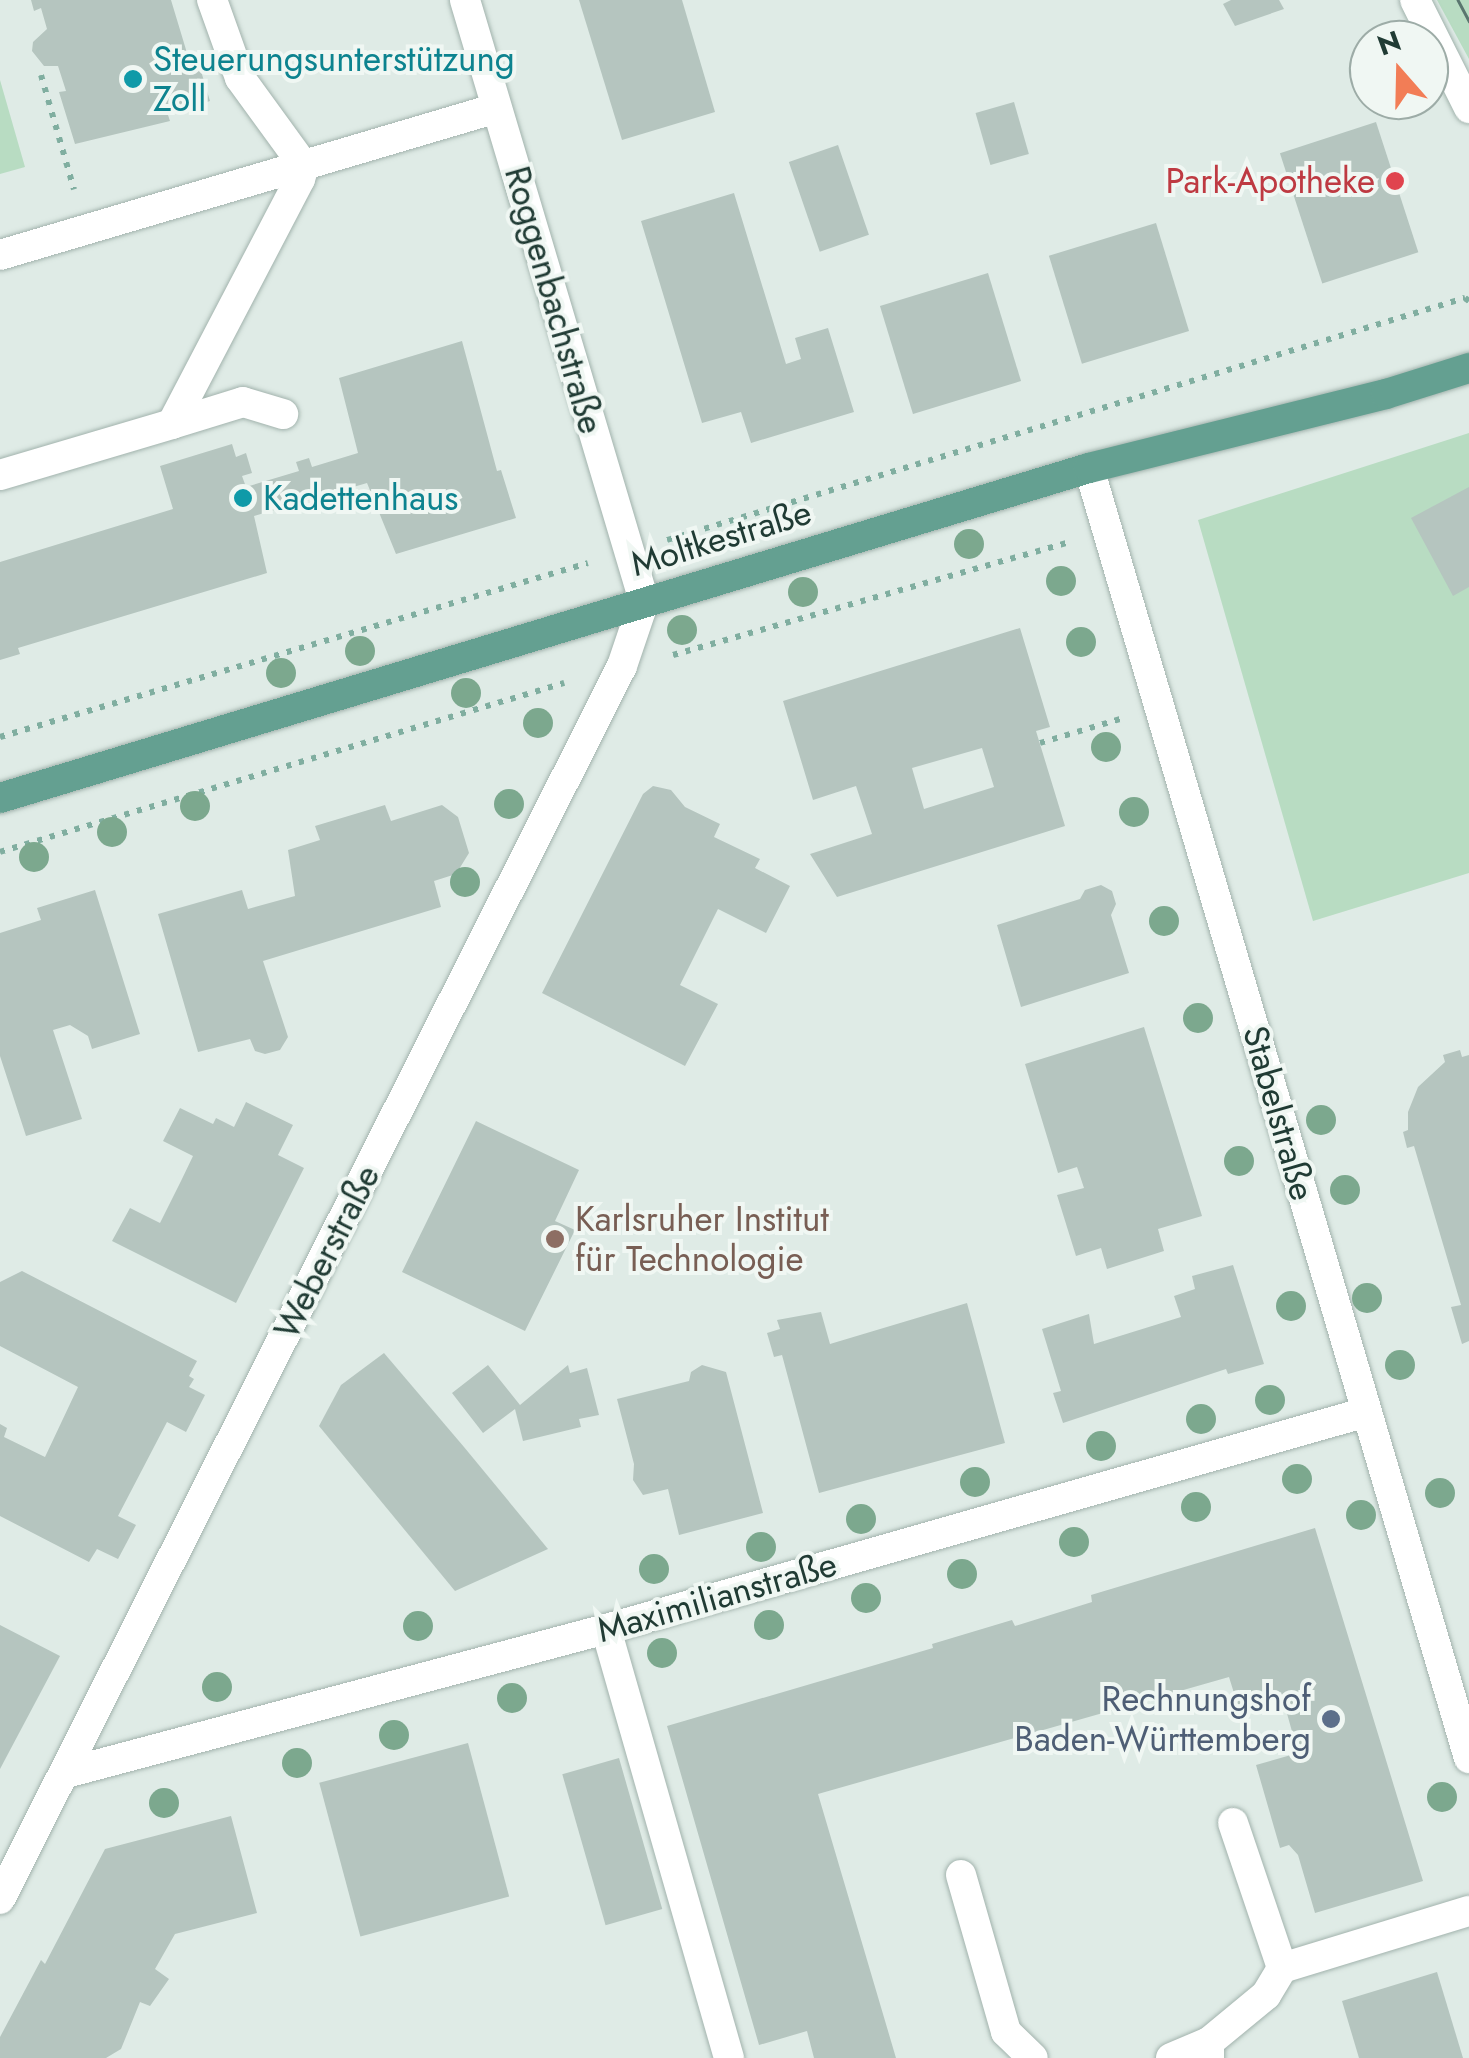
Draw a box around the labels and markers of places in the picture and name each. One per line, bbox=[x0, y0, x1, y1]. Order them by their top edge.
place label: Steuerungsunterstützung Zoll bbox=[153, 38, 515, 120]
marker: Steuerungsunterstützung Zoll bbox=[122, 68, 144, 90]
place label: Park-Apotheke bbox=[1165, 160, 1375, 202]
marker: Park-Apotheke bbox=[1384, 170, 1406, 192]
place label: Kadettenhaus bbox=[263, 477, 458, 519]
marker: Kadettenhaus bbox=[232, 487, 254, 509]
place label: Karlsruher Institut für Technologie bbox=[575, 1198, 829, 1280]
marker: Karlsruher Institut für Technologie bbox=[544, 1228, 566, 1250]
place label: Rechnungshof Baden-Württemberg bbox=[1014, 1678, 1311, 1760]
marker: Rechnungshof Baden-Württemberg bbox=[1320, 1708, 1342, 1730]

